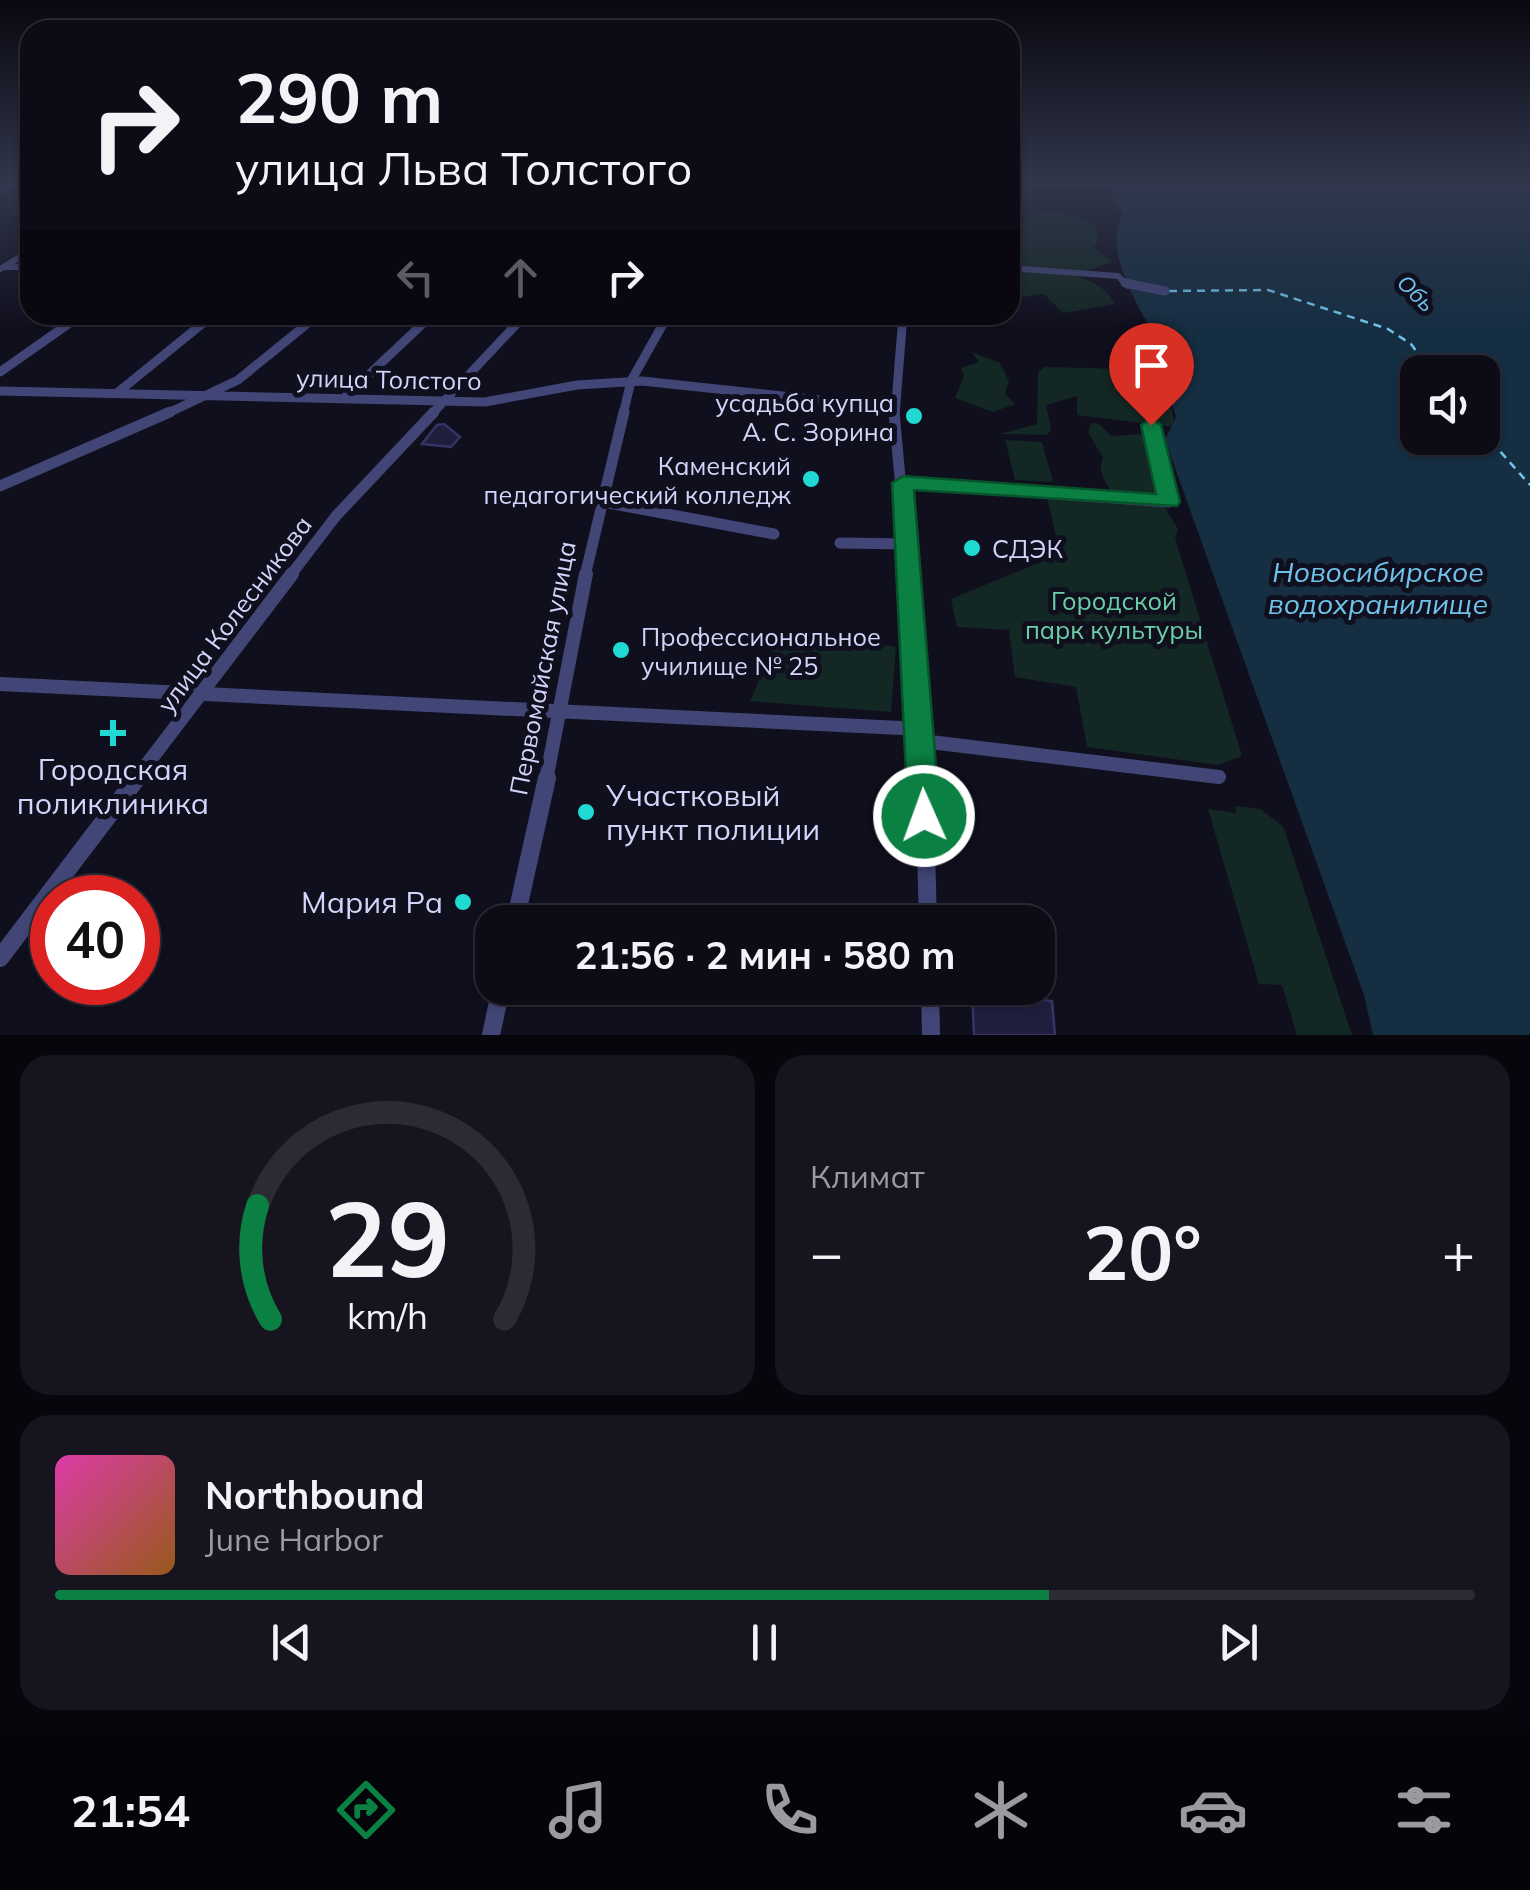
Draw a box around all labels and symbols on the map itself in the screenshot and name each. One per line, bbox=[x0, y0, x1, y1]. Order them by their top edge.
water label: Обь bbox=[1391, 268, 1441, 318]
pin bbox=[1109, 323, 1194, 426]
street label: улица Толстого bbox=[296, 362, 482, 396]
place label: усадьба купца А. С. Зорина bbox=[715, 387, 894, 447]
marker: усадьба купца А. С. Зорина bbox=[903, 405, 925, 427]
place label: Каменский педагогический колледж bbox=[484, 450, 792, 510]
marker: Каменский педагогический колледж bbox=[800, 468, 822, 490]
street label: улица Колесникова bbox=[150, 510, 318, 718]
place label: СДЭК bbox=[992, 533, 1063, 564]
marker: СДЭК bbox=[961, 537, 983, 559]
street label: Первомайская улица bbox=[502, 538, 582, 798]
water label: Новосибирское водохранилище bbox=[1268, 554, 1488, 621]
park label: Городской парк культуры bbox=[1025, 585, 1203, 645]
place label: Профессиональное училище № 25 bbox=[641, 621, 881, 681]
marker: Профессиональное училище № 25 bbox=[610, 639, 632, 661]
marker: Городская поликлиника bbox=[100, 720, 126, 746]
place label: Городская поликлиника bbox=[17, 750, 209, 822]
position arrow bbox=[872, 764, 976, 868]
place label: Участковый пункт полиции bbox=[605, 776, 820, 848]
marker: Участковый пункт полиции bbox=[575, 801, 597, 823]
speed limit sign: 40 bbox=[30, 875, 160, 1005]
place label: Мария Ра bbox=[301, 883, 443, 921]
marker: Мария Ра bbox=[452, 891, 474, 913]

